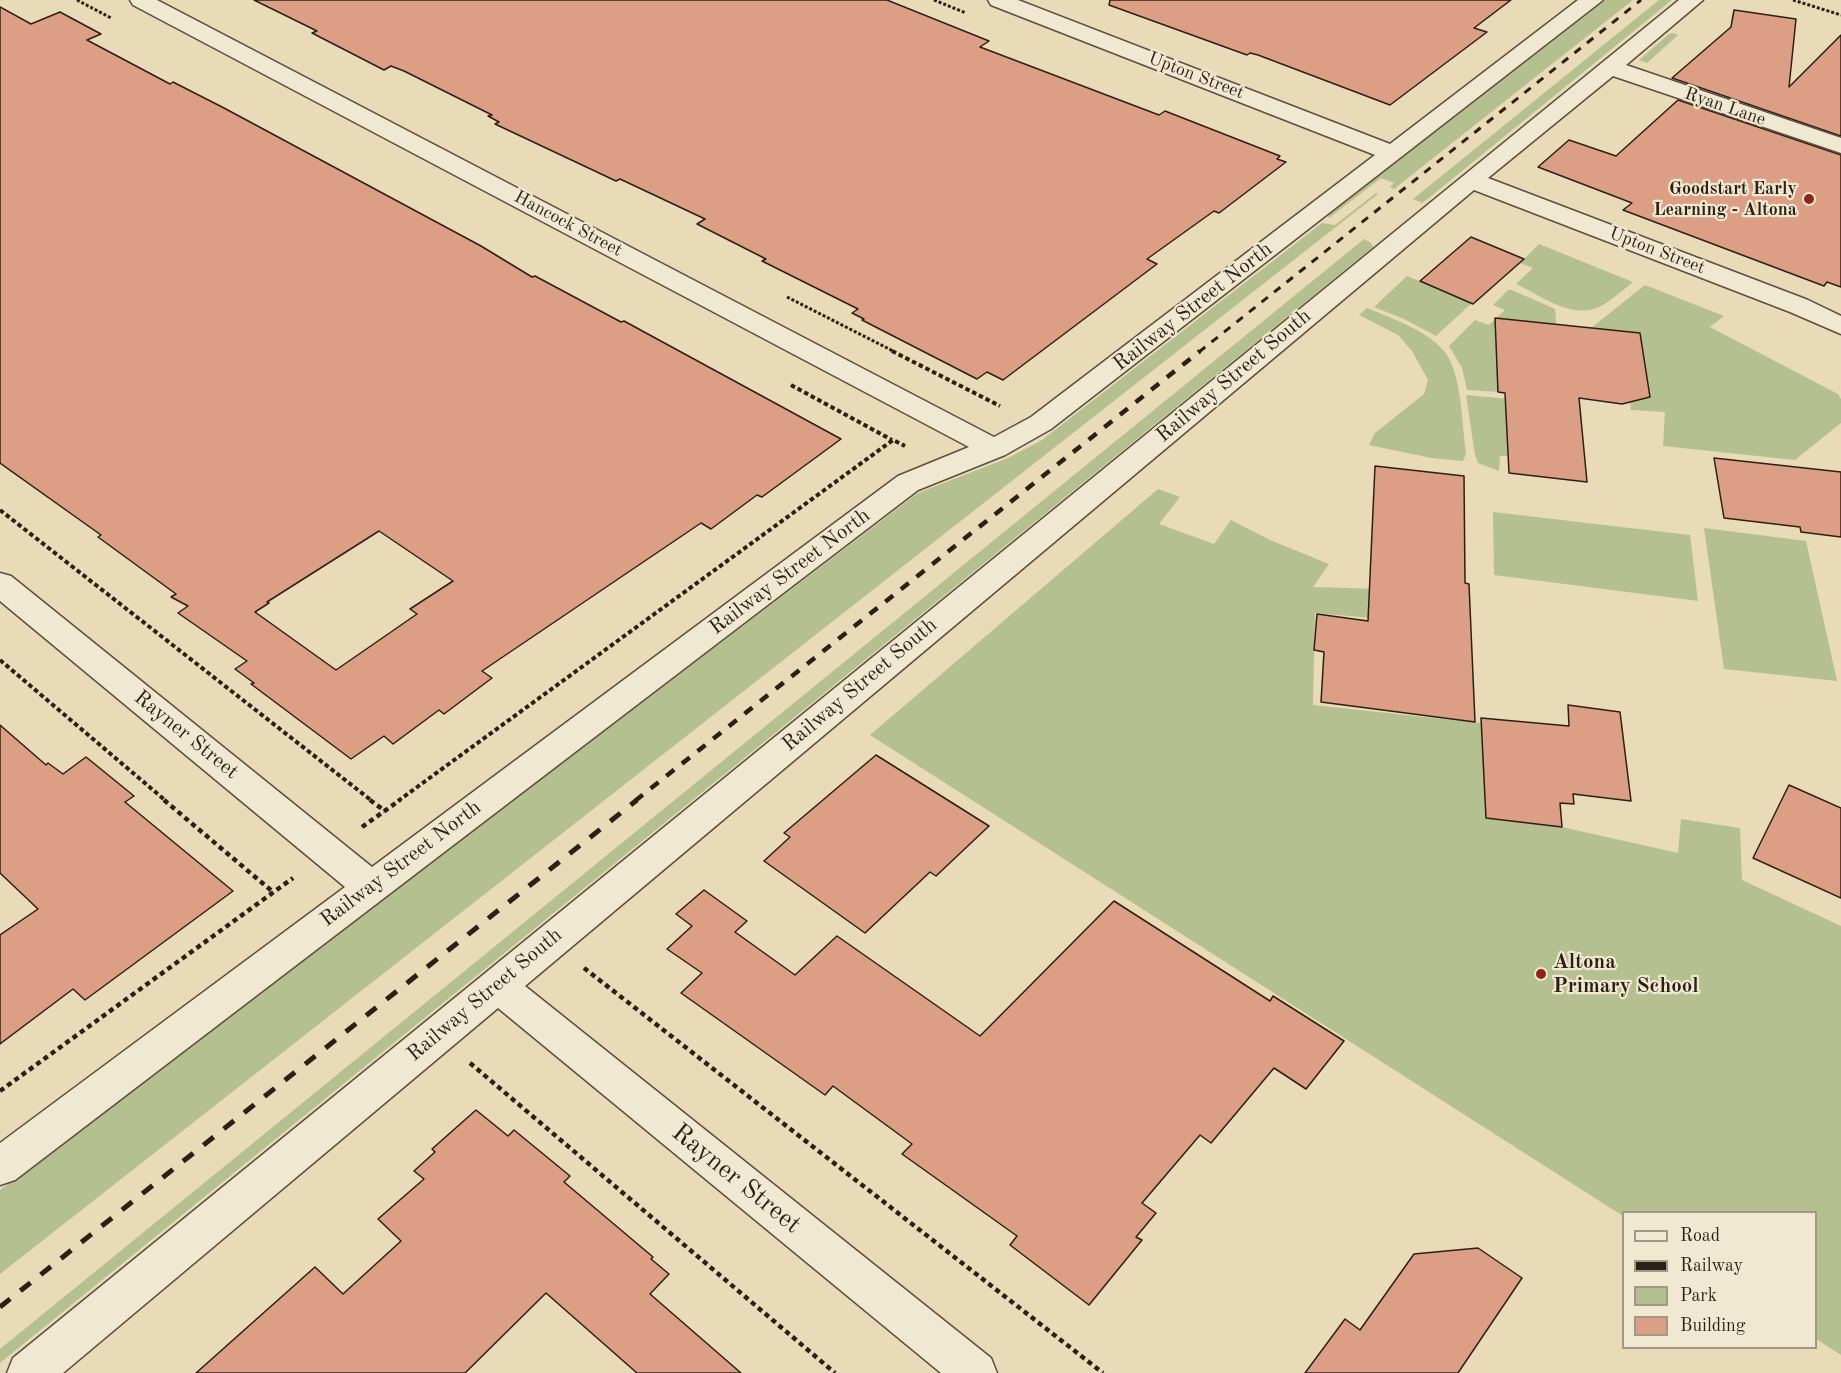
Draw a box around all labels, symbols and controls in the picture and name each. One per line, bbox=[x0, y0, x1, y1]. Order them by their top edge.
street label: Upton Street bbox=[1145, 48, 1247, 104]
street label: Ryan Lane bbox=[1682, 83, 1768, 131]
place label: Goodstart Early Learning - Altona bbox=[1654, 178, 1797, 220]
street label: Hancock Street bbox=[510, 186, 626, 262]
marker: Goodstart Early Learning - Altona bbox=[1802, 192, 1816, 206]
street label: Upton Street bbox=[1606, 223, 1708, 279]
street label: Railway Street North bbox=[1108, 237, 1278, 377]
street label: Railway Street South bbox=[1151, 304, 1317, 448]
street label: Railway Street North bbox=[705, 503, 875, 641]
street label: Railway Street South bbox=[777, 613, 943, 757]
street label: Rayner Street bbox=[129, 685, 243, 785]
street label: Railway Street North bbox=[316, 795, 486, 933]
street label: Railway Street South bbox=[402, 923, 568, 1067]
place label: Altona Primary School bbox=[1553, 949, 1699, 999]
marker: Altona Primary School bbox=[1534, 967, 1548, 981]
street label: Rayner Street bbox=[665, 1117, 807, 1241]
legend bbox=[1622, 1211, 1817, 1349]
text: Road bbox=[1680, 1227, 1720, 1245]
text: Railway bbox=[1680, 1257, 1743, 1275]
text: Park bbox=[1680, 1287, 1717, 1305]
text: Building bbox=[1680, 1317, 1745, 1335]

